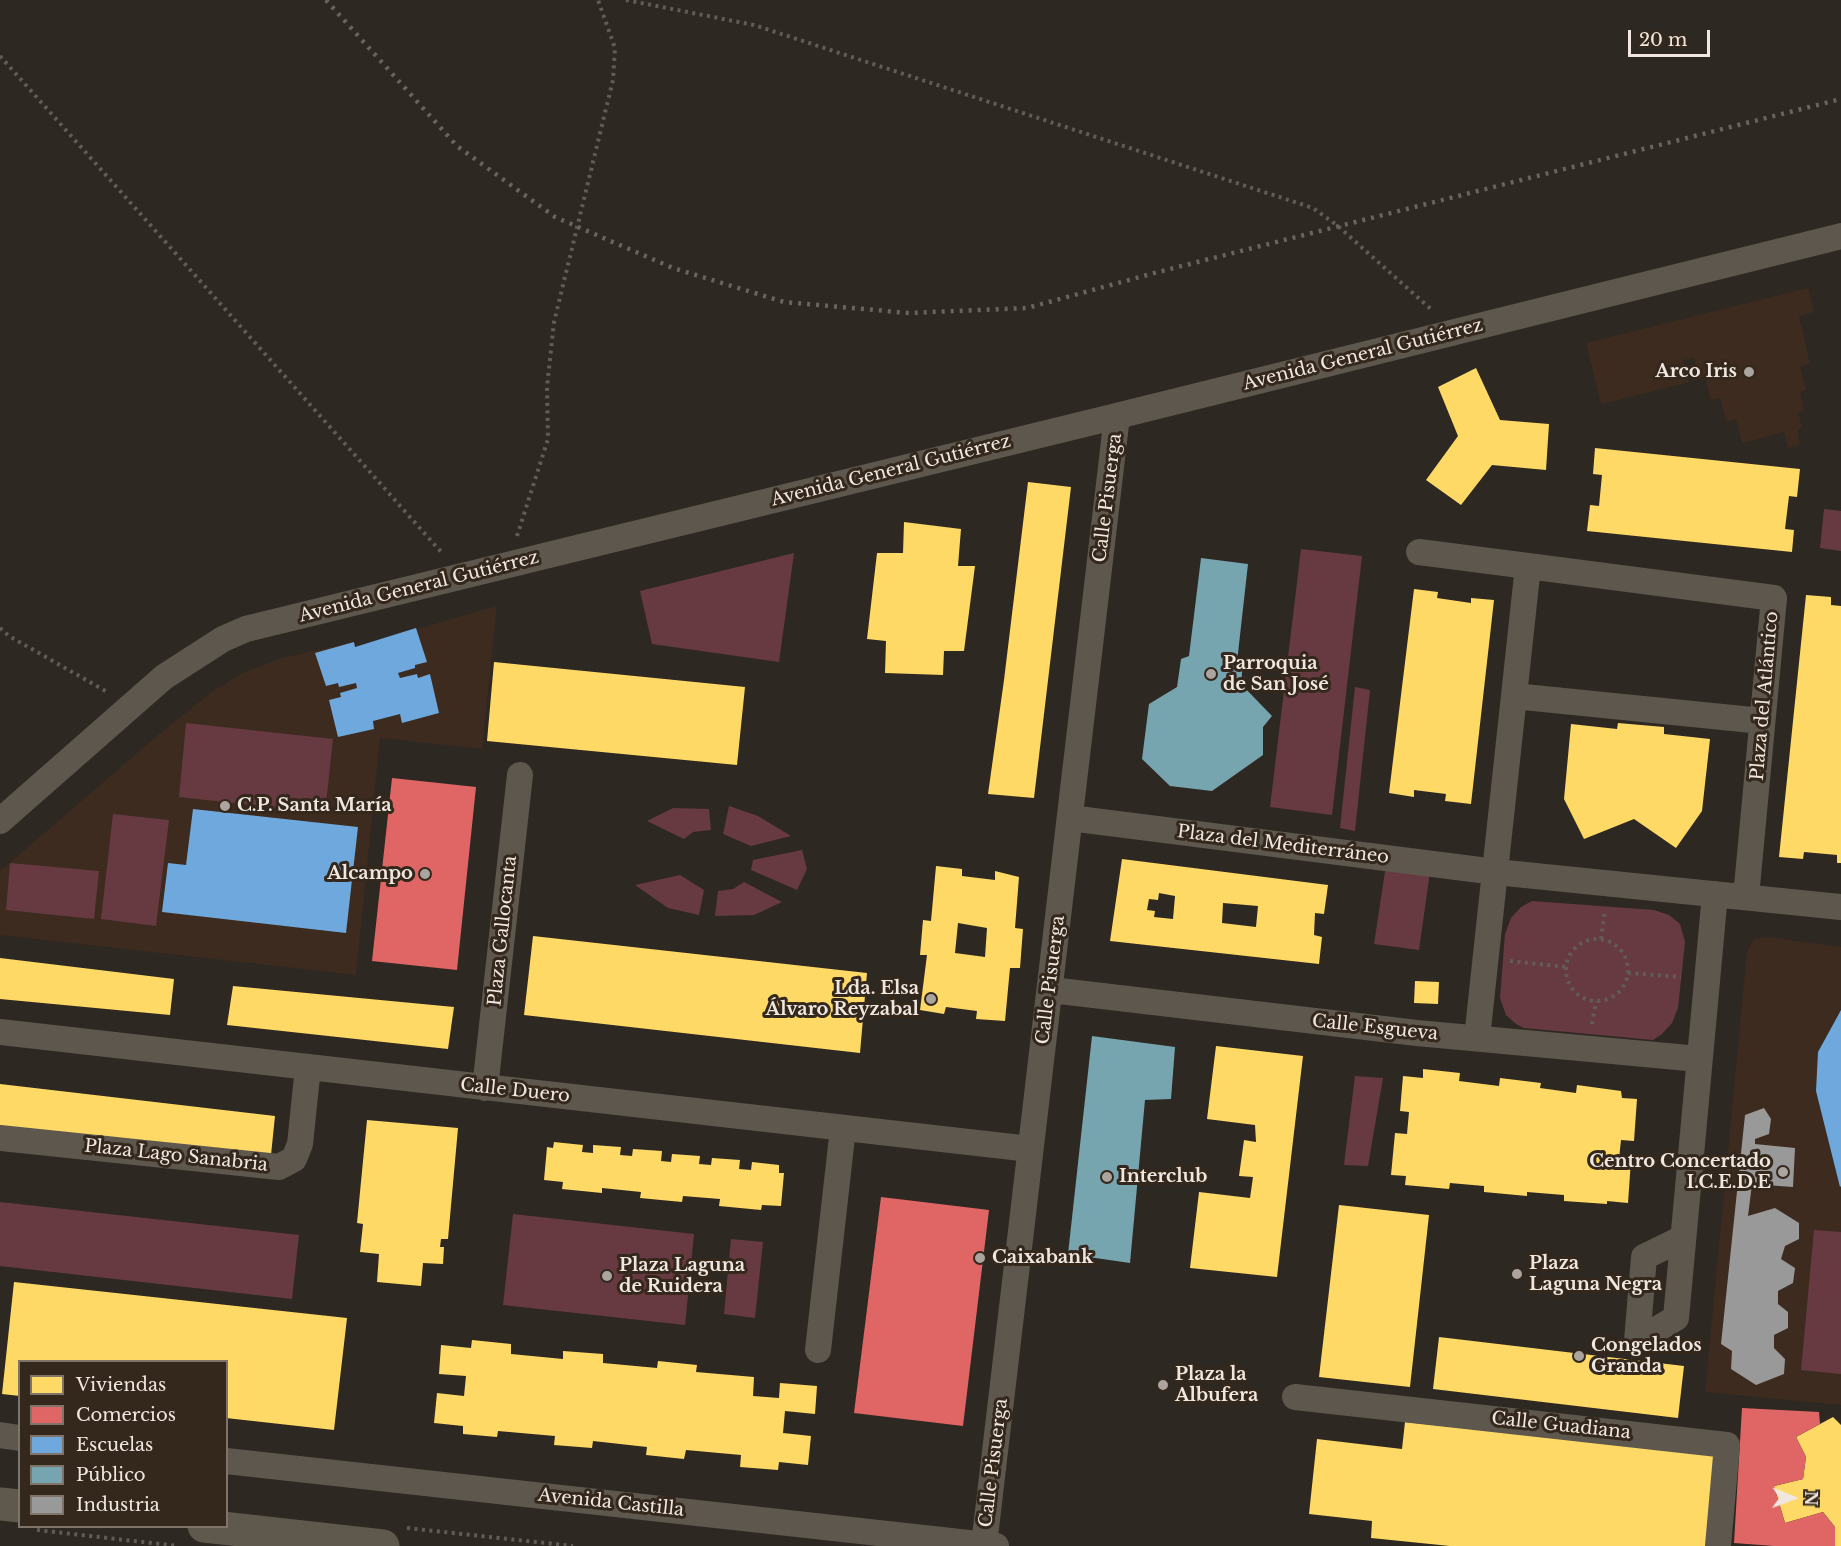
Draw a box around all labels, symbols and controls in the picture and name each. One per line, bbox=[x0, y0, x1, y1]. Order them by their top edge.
scale bar bbox=[1631, 18, 1714, 56]
text: 20 m bbox=[1639, 29, 1687, 51]
street label: Avenida General Gutiérrez bbox=[1241, 315, 1485, 395]
place label: Arco Iris bbox=[1655, 361, 1737, 383]
marker: Arco Iris bbox=[1742, 365, 1756, 379]
street label: Avenida General Gutiérrez bbox=[769, 431, 1013, 511]
street label: Calle Pisuerga bbox=[1089, 432, 1127, 564]
street label: Avenida General Gutiérrez bbox=[297, 547, 541, 627]
street label: Plaza del Atlántico bbox=[1747, 610, 1783, 782]
place label: Parroquia de San José bbox=[1223, 653, 1329, 696]
marker: Parroquia de San José bbox=[1204, 667, 1218, 681]
place label: C.P. Santa María bbox=[237, 795, 392, 817]
marker: C.P. Santa María bbox=[218, 799, 232, 813]
street label: Plaza del Mediterráneo bbox=[1176, 821, 1390, 869]
street label: Plaza Gallocanta bbox=[484, 855, 522, 1007]
place label: Alcampo bbox=[327, 863, 413, 885]
marker: Alcampo bbox=[418, 867, 432, 881]
street label: Calle Pisuerga bbox=[1032, 914, 1070, 1046]
place label: Lda. Elsa Álvaro Reyzabal bbox=[766, 978, 919, 1020]
marker: Lda. Elsa Álvaro Reyzabal bbox=[924, 992, 938, 1006]
street label: Calle Esgueva bbox=[1311, 1011, 1439, 1045]
street label: Calle Duero bbox=[459, 1075, 571, 1107]
street label: Plaza Lago Sanabria bbox=[83, 1136, 269, 1176]
place label: Centro Concertado I.C.E.D.E bbox=[1589, 1151, 1771, 1194]
marker: Centro Concertado I.C.E.D.E bbox=[1776, 1165, 1790, 1179]
place label: Interclub bbox=[1119, 1166, 1208, 1188]
marker: Interclub bbox=[1100, 1170, 1114, 1184]
place label: Caixabank bbox=[992, 1247, 1093, 1269]
marker: Caixabank bbox=[973, 1251, 987, 1265]
place label: Plaza Laguna Negra bbox=[1529, 1253, 1662, 1296]
place label: Plaza Laguna de Ruidera bbox=[619, 1255, 745, 1298]
marker: Plaza Laguna Negra bbox=[1510, 1267, 1524, 1281]
marker: Plaza Laguna de Ruidera bbox=[600, 1269, 614, 1283]
place label: Congelados Granda bbox=[1591, 1335, 1702, 1378]
marker: Congelados Granda bbox=[1572, 1349, 1586, 1363]
legend bbox=[18, 1360, 228, 1528]
place label: Plaza la Albufera bbox=[1175, 1364, 1258, 1406]
text: Viviendas bbox=[76, 1374, 166, 1396]
marker: Plaza la Albufera bbox=[1156, 1378, 1170, 1392]
street label: Calle Pisuerga bbox=[975, 1397, 1013, 1529]
text: Comercios bbox=[76, 1404, 176, 1426]
street label: Calle Guadiana bbox=[1490, 1408, 1632, 1444]
text: Escuelas bbox=[76, 1434, 153, 1456]
text: Público bbox=[76, 1464, 146, 1486]
north arrow bbox=[1763, 1468, 1823, 1528]
street label: Avenida Castilla bbox=[537, 1485, 685, 1521]
text: N bbox=[1801, 1491, 1821, 1506]
text: Industria bbox=[76, 1494, 160, 1516]

